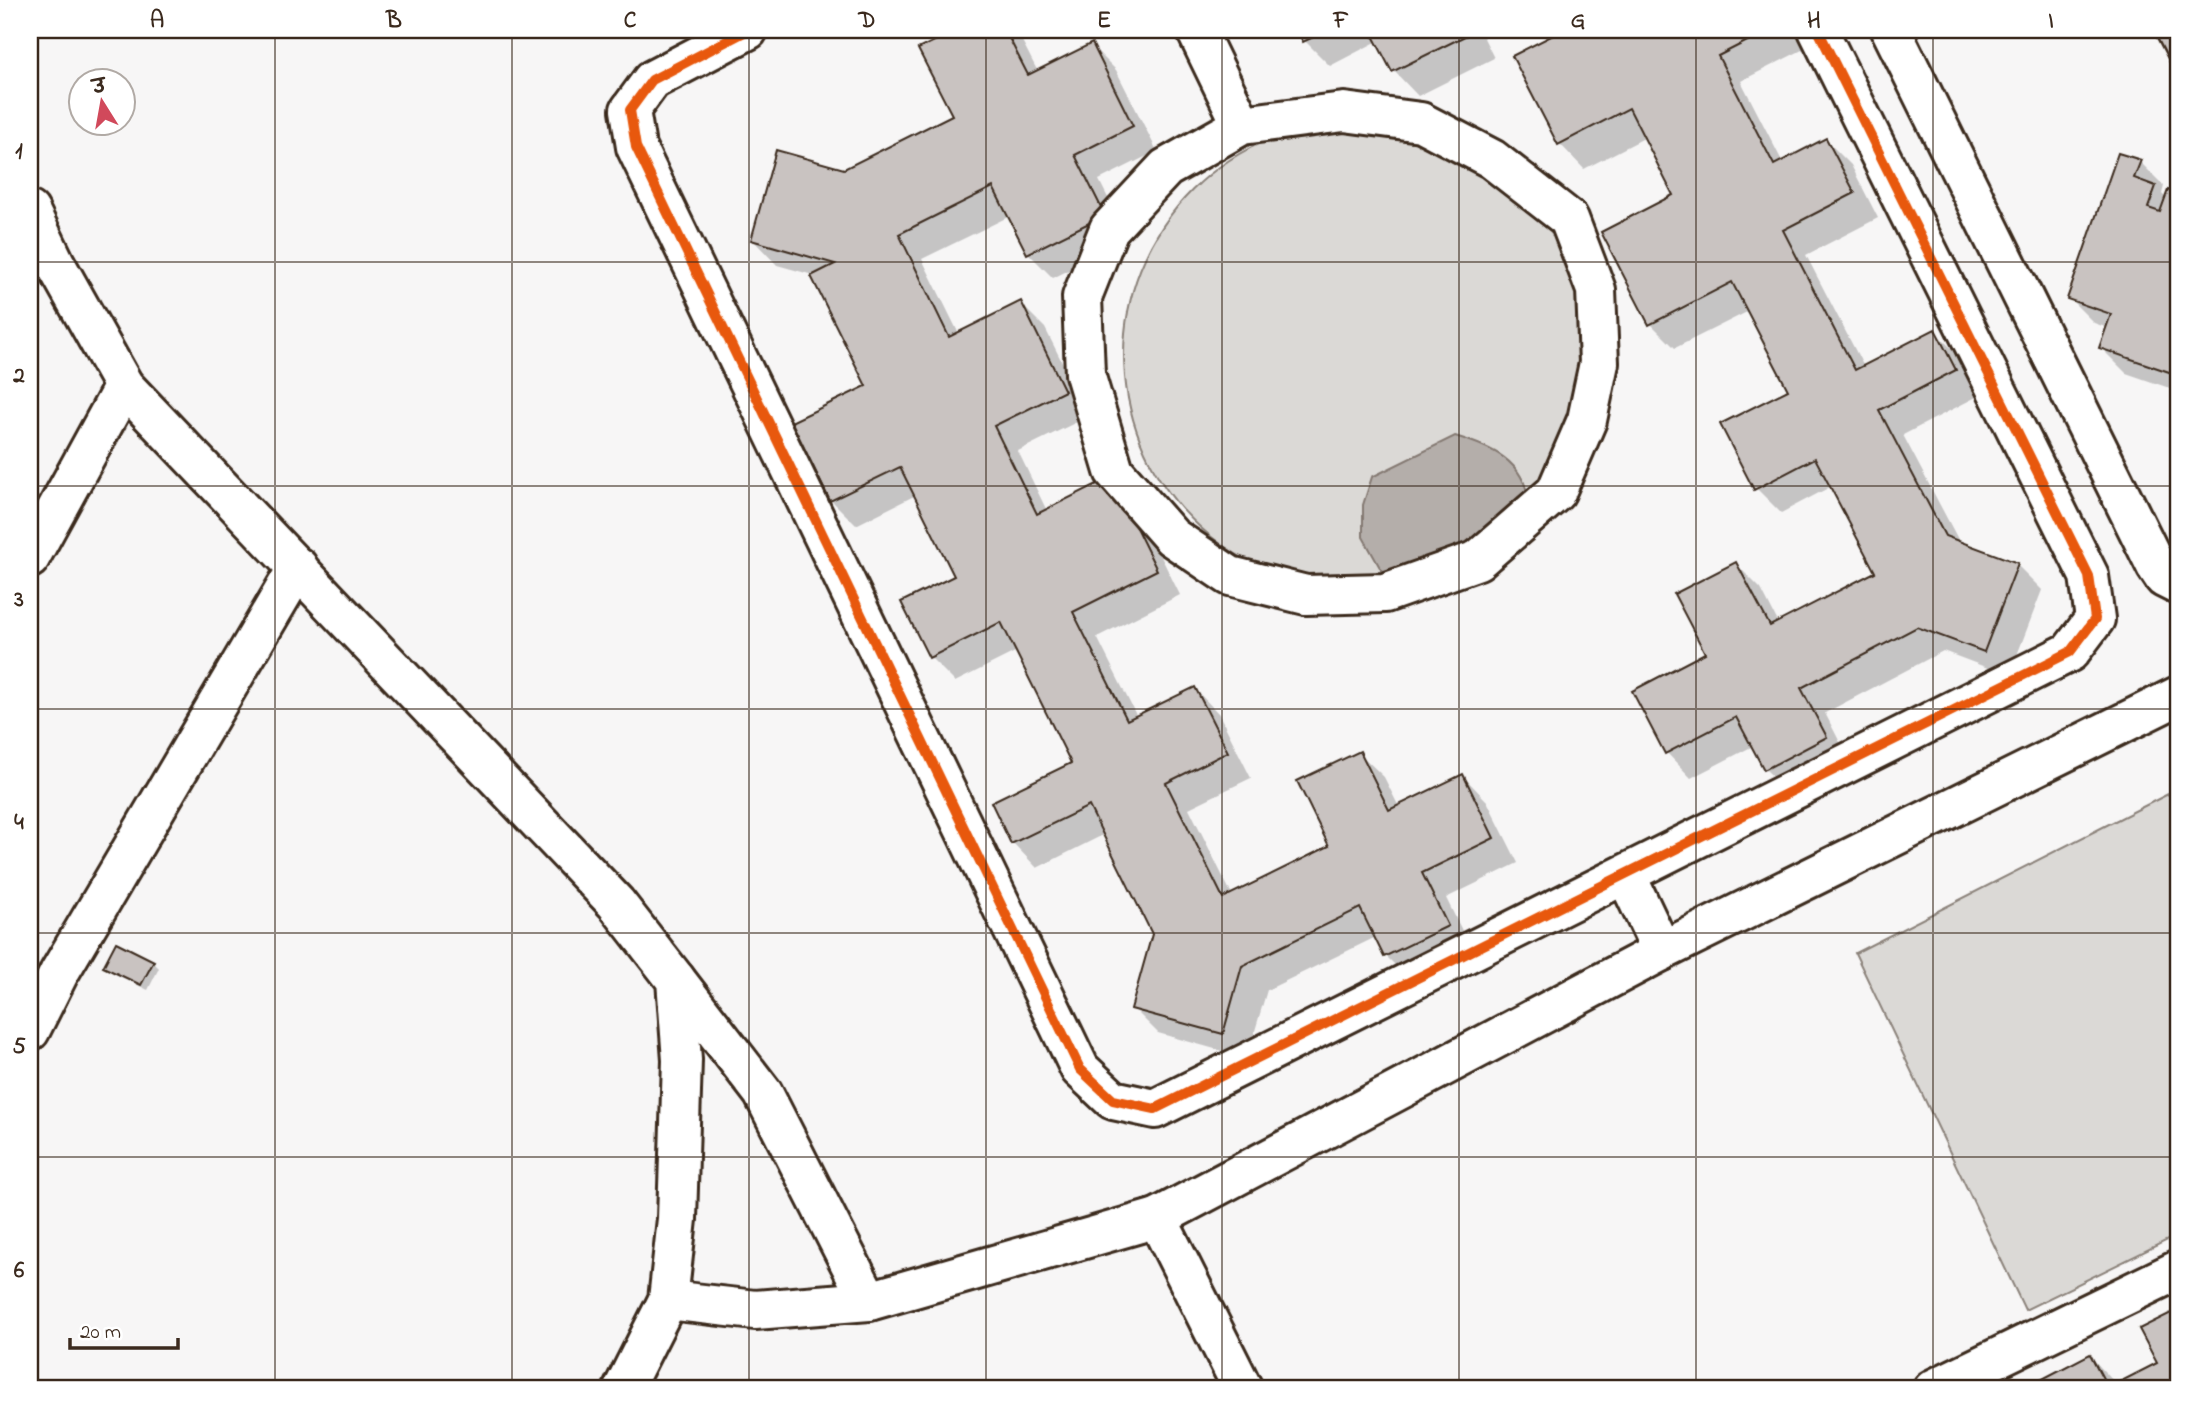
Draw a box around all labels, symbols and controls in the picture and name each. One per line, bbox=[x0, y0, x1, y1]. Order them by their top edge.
text: A bbox=[150, 5, 164, 38]
text: B bbox=[385, 5, 402, 38]
text: C bbox=[624, 5, 637, 38]
text: D bbox=[858, 5, 875, 38]
text: E bbox=[1097, 5, 1111, 38]
text: F bbox=[1333, 5, 1349, 38]
text: G bbox=[1571, 5, 1585, 38]
text: H bbox=[1807, 5, 1821, 38]
text: I bbox=[2048, 5, 2054, 38]
north arrow bbox=[66, 66, 136, 136]
text: उ bbox=[88, 73, 110, 103]
text: 1 bbox=[15, 136, 23, 169]
text: 2 bbox=[12, 360, 25, 393]
text: 3 bbox=[13, 584, 24, 617]
text: 4 bbox=[14, 807, 24, 840]
text: 5 bbox=[12, 1031, 26, 1064]
text: 6 bbox=[14, 1255, 25, 1288]
scale bar bbox=[70, 1307, 178, 1351]
text: 20 m bbox=[80, 1318, 121, 1348]

